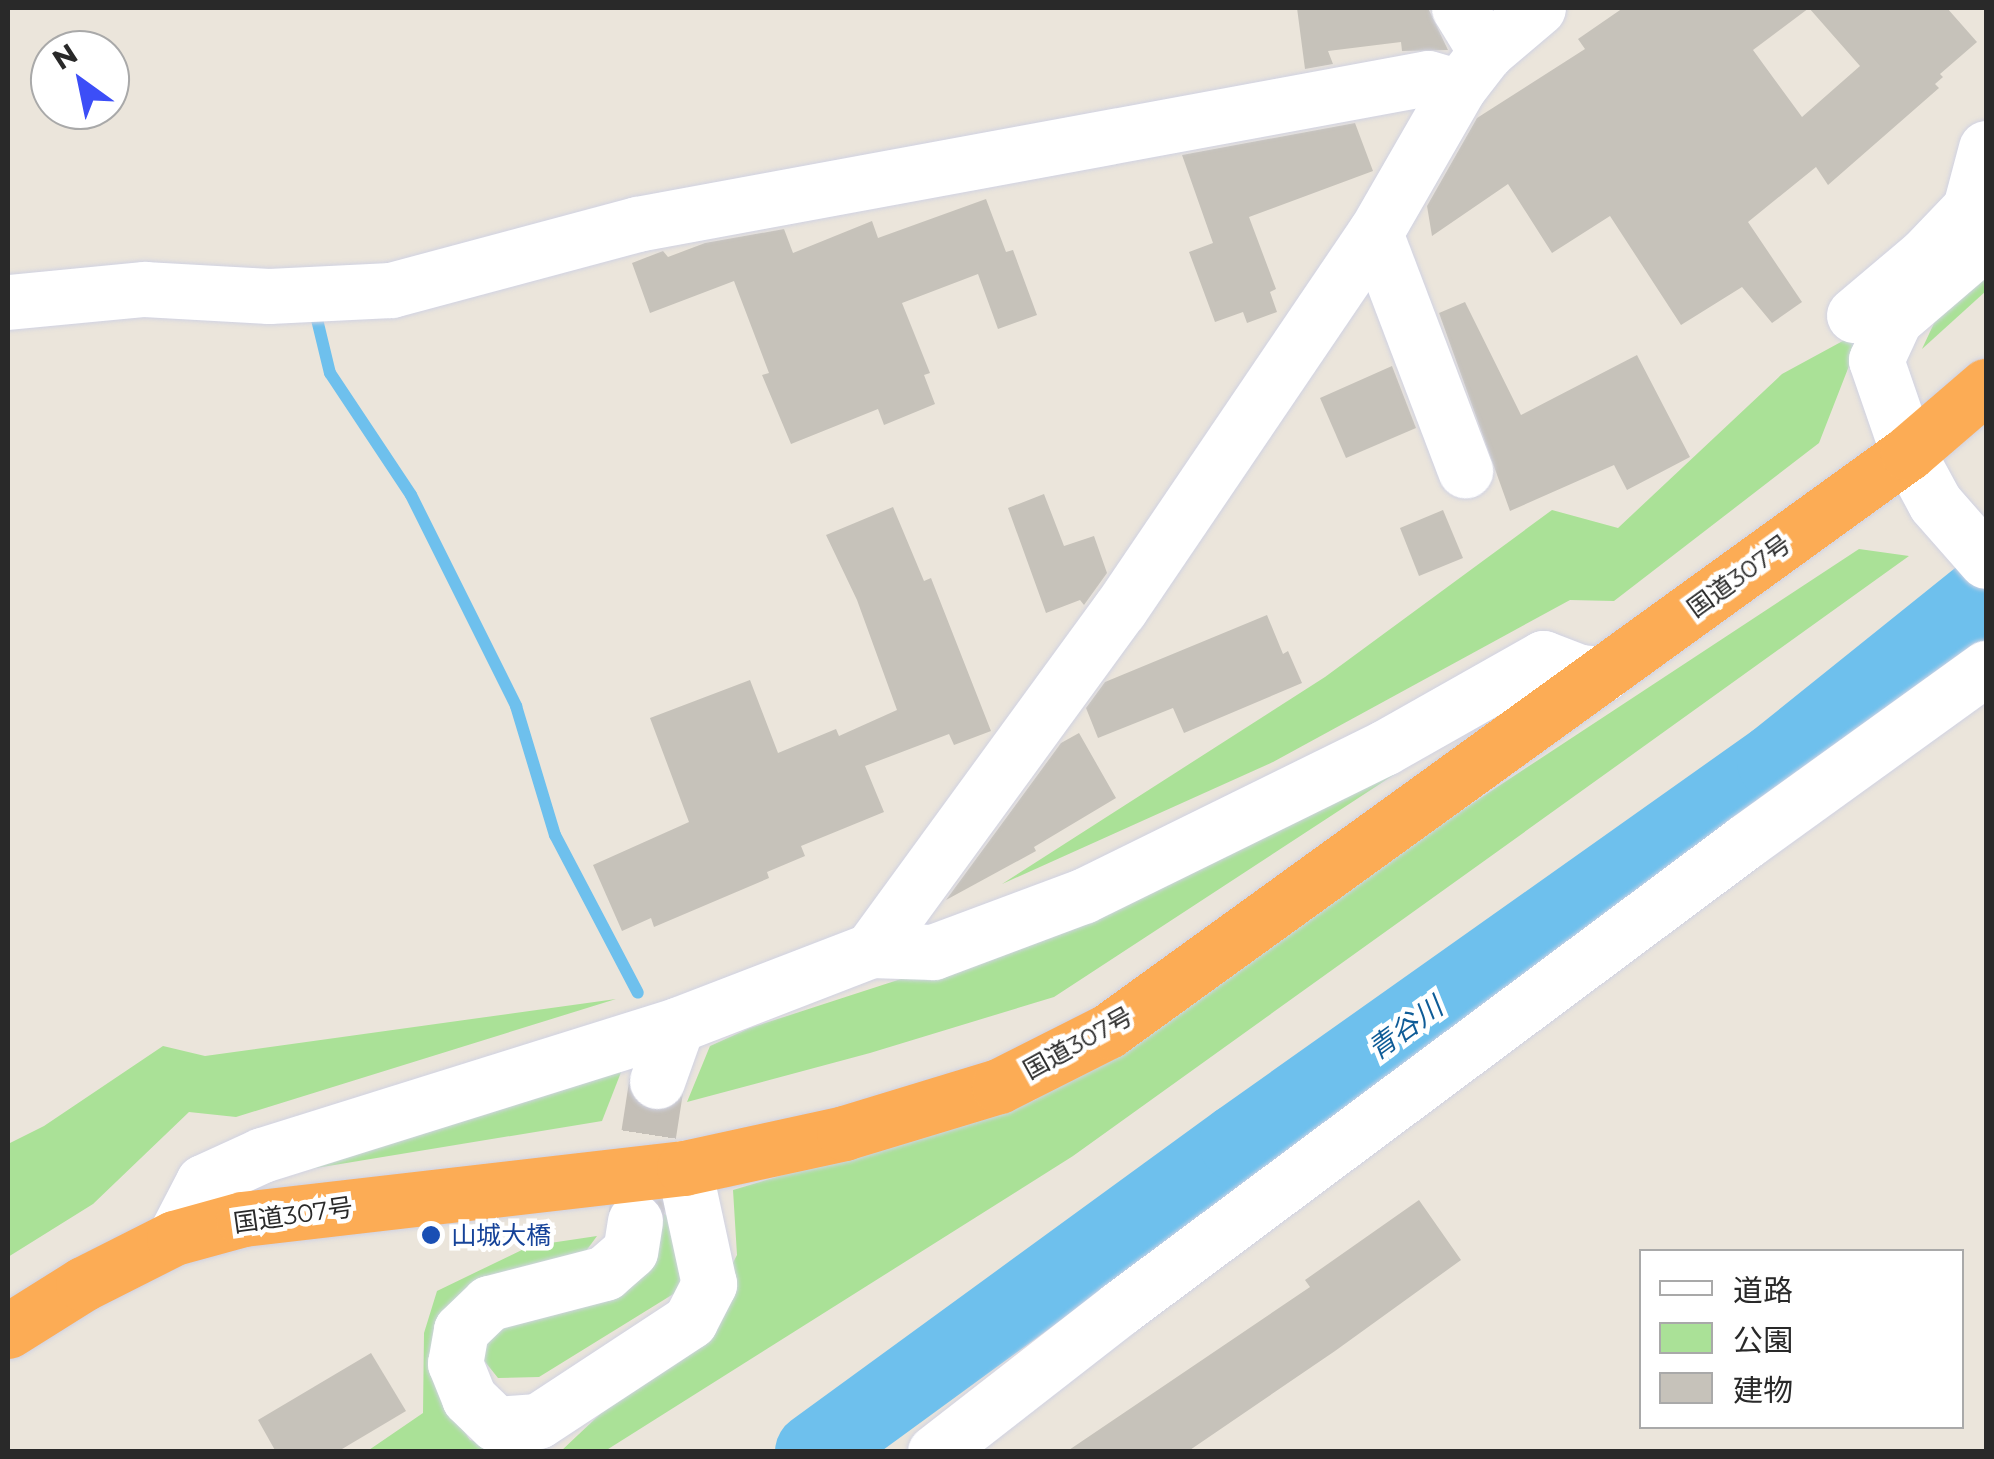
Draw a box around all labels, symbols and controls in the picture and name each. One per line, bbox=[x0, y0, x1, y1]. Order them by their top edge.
north arrow bbox=[30, 30, 130, 130]
text: N bbox=[46, 36, 83, 77]
street label: 国道307号 bbox=[1682, 529, 1796, 623]
water label: 青谷川 bbox=[1361, 990, 1449, 1066]
street label: 国道307号 bbox=[1018, 1001, 1138, 1085]
street label: 国道307号 bbox=[231, 1192, 355, 1238]
place label: 山城大橋 bbox=[451, 1220, 551, 1250]
marker: 山城大橋 bbox=[420, 1224, 442, 1246]
legend bbox=[1639, 1249, 1964, 1429]
text: 道路 bbox=[1733, 1272, 1793, 1309]
text: 公園 bbox=[1733, 1322, 1793, 1359]
text: 建物 bbox=[1733, 1372, 1793, 1409]

